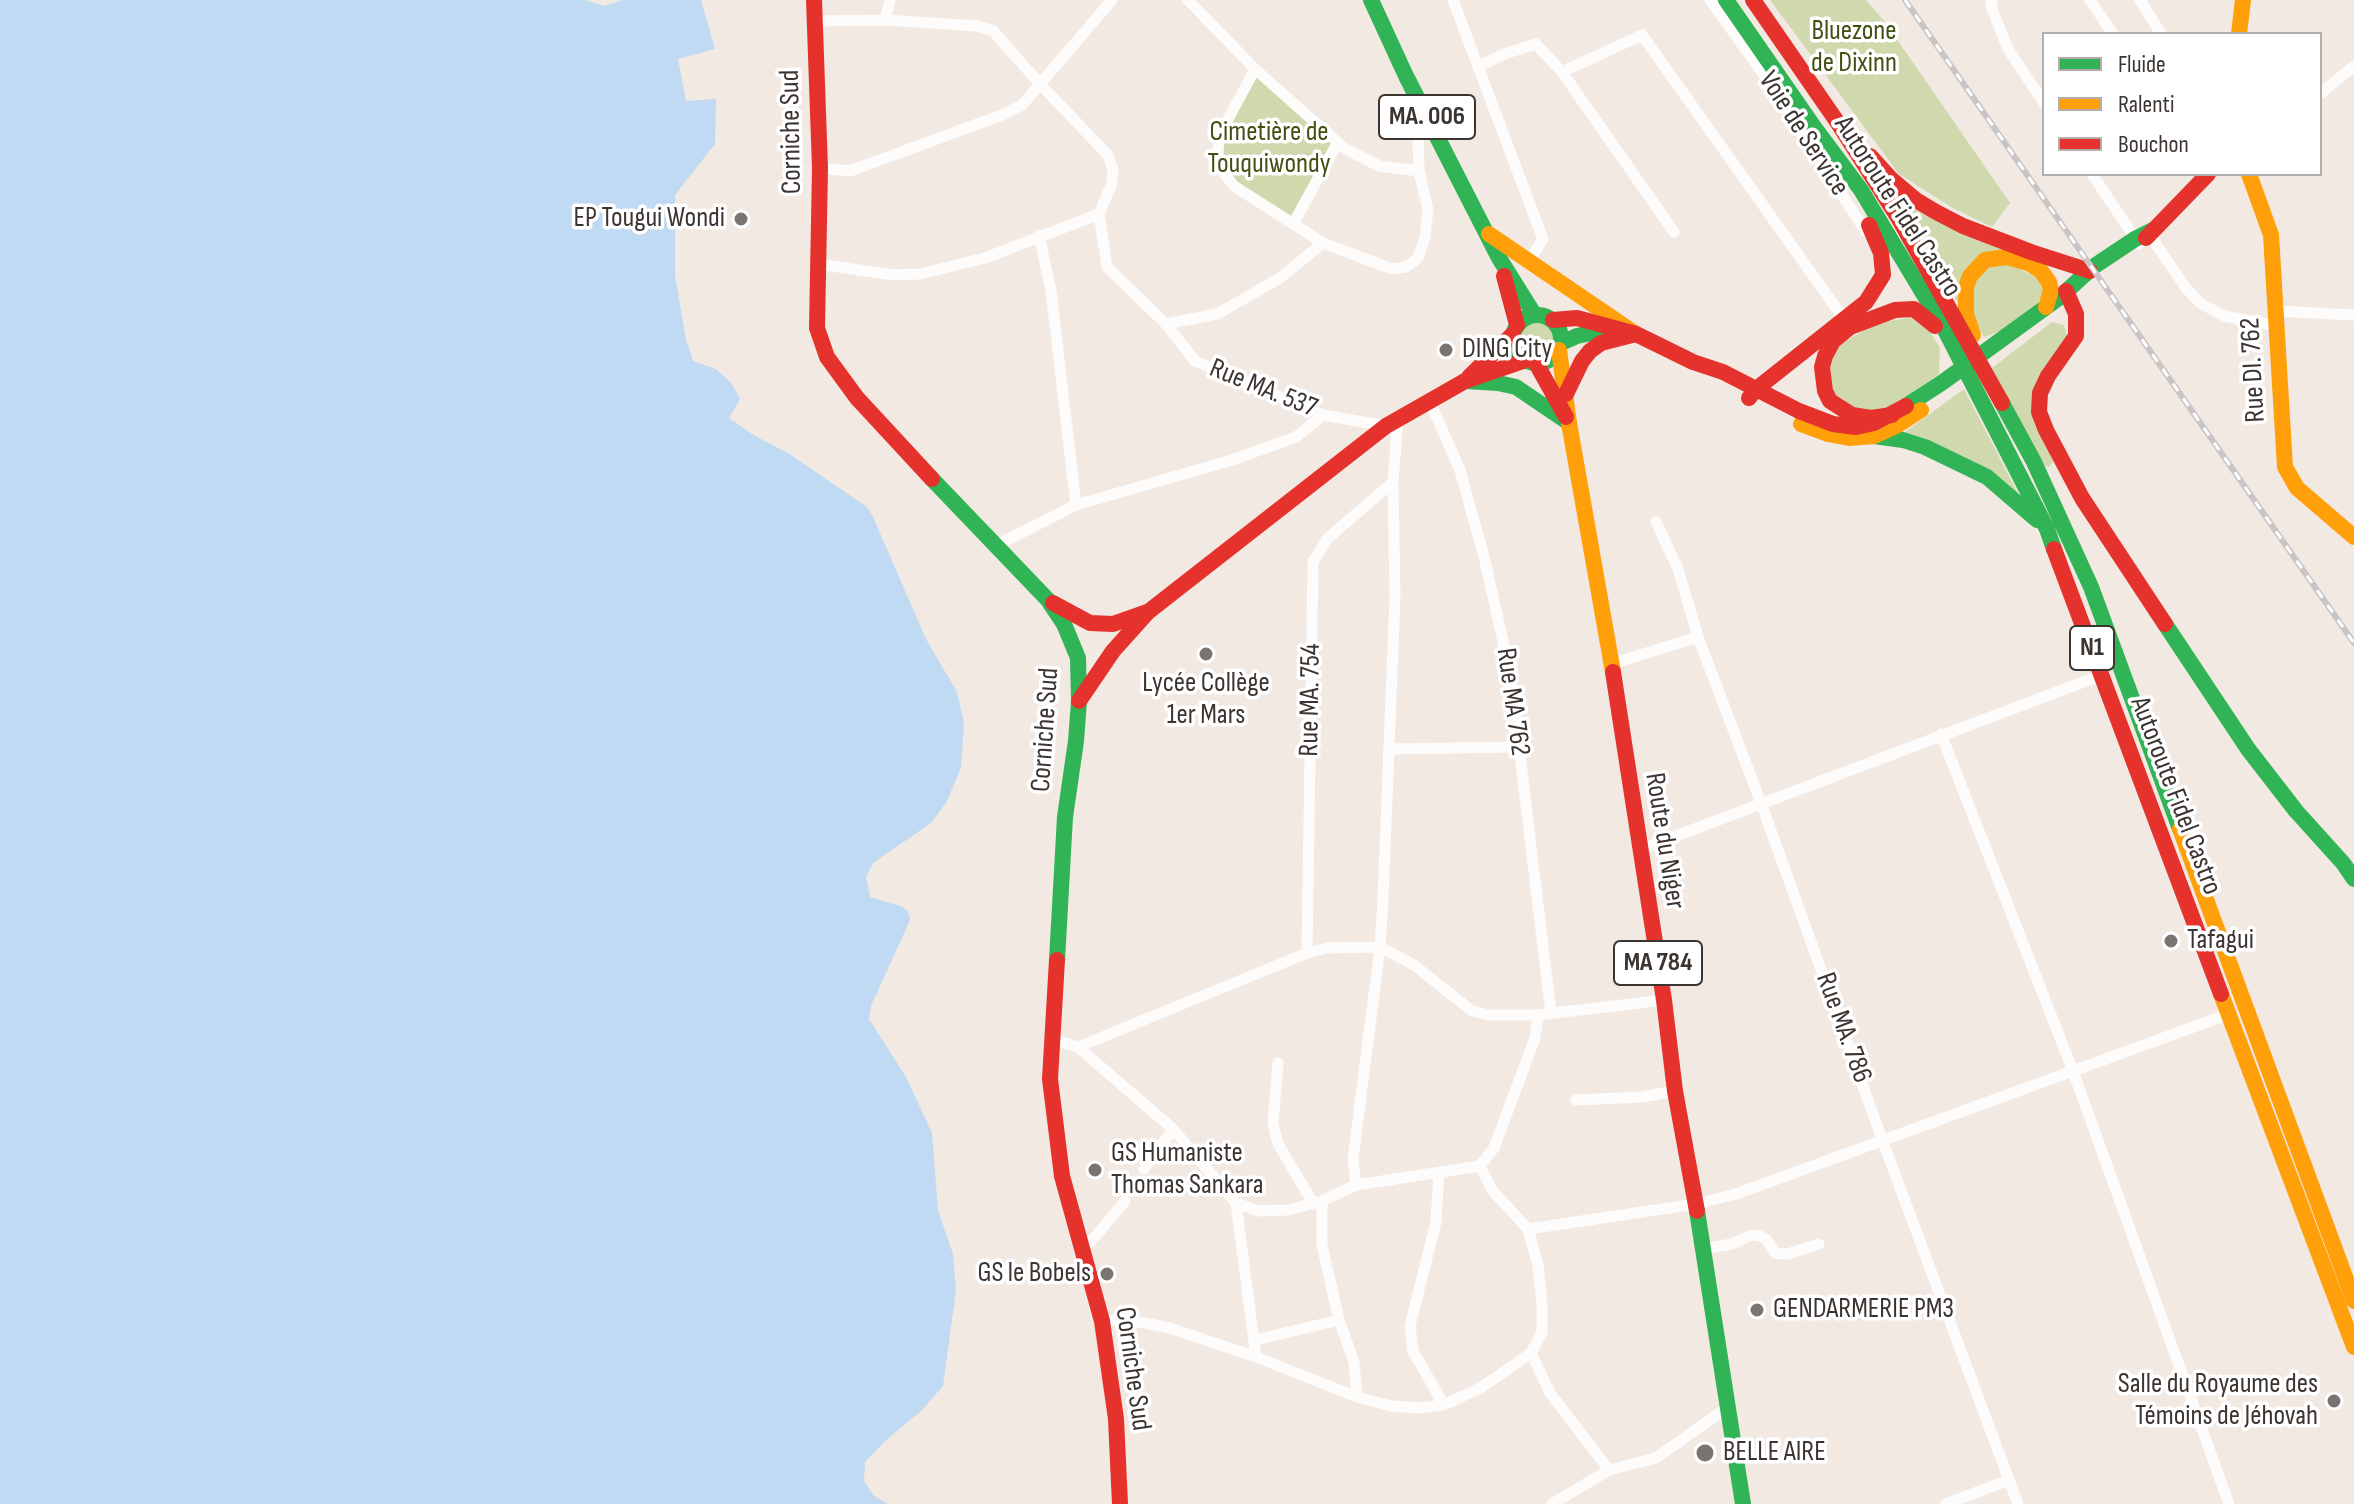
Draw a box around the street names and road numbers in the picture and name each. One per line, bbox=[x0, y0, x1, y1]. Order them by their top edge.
street label: Voie de Service bbox=[1750, 65, 1856, 203]
street label: Corniche Sud bbox=[774, 70, 810, 194]
road number: MA. 006 bbox=[1379, 95, 1475, 139]
street label: Autoroute Fidel Castro bbox=[1826, 110, 1968, 304]
street label: Rue DI. 762 bbox=[2234, 317, 2274, 423]
street label: Rue MA. 537 bbox=[1204, 352, 1322, 426]
road number: N1 bbox=[2070, 626, 2114, 670]
street label: Rue MA. 754 bbox=[1293, 643, 1329, 757]
street label: Rue MA 762 bbox=[1488, 646, 1536, 758]
street label: Corniche Sud bbox=[1025, 667, 1067, 793]
street label: Autoroute Fidel Castro bbox=[2122, 692, 2228, 900]
street label: Route du Niger bbox=[1637, 770, 1691, 912]
road number: MA 784 bbox=[1614, 941, 1702, 985]
street label: Rue MA. 786 bbox=[1808, 968, 1878, 1088]
street label: Corniche Sud bbox=[1107, 1305, 1157, 1433]

